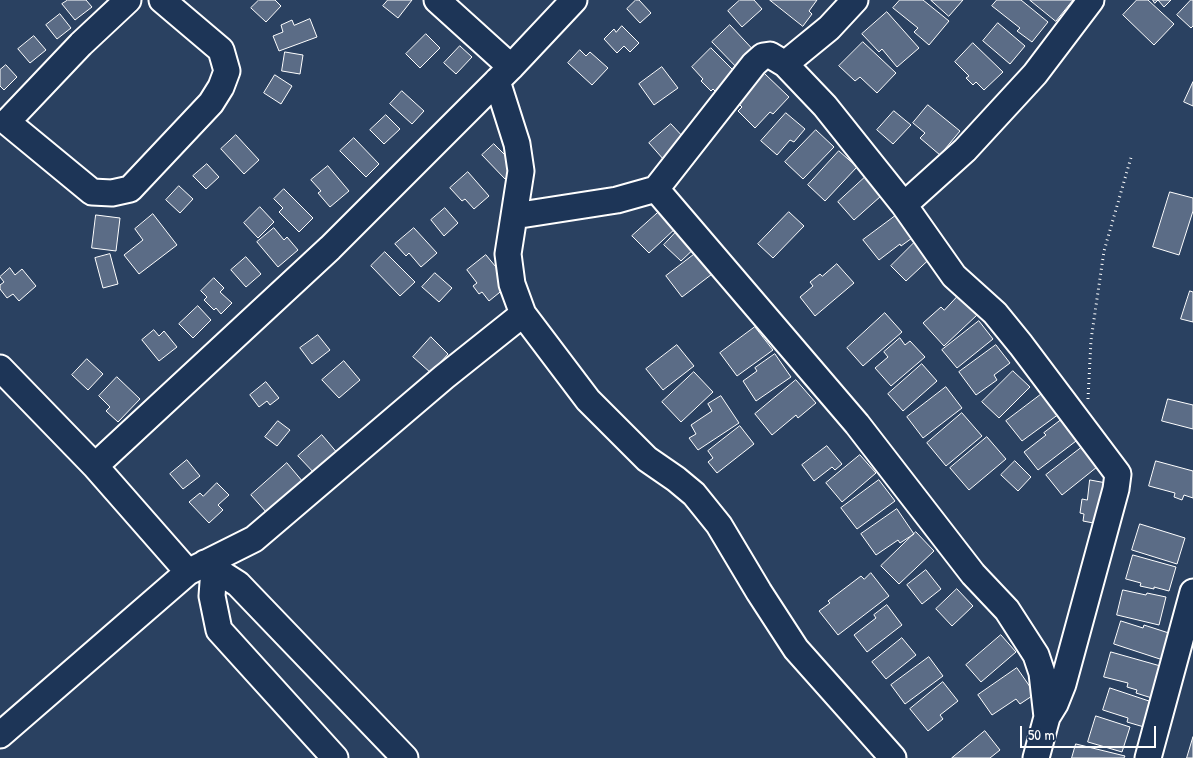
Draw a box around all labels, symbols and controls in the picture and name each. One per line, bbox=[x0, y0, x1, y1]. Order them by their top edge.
scale bar bbox=[1023, 716, 1159, 748]
text: 50 m bbox=[1028, 724, 1055, 745]

